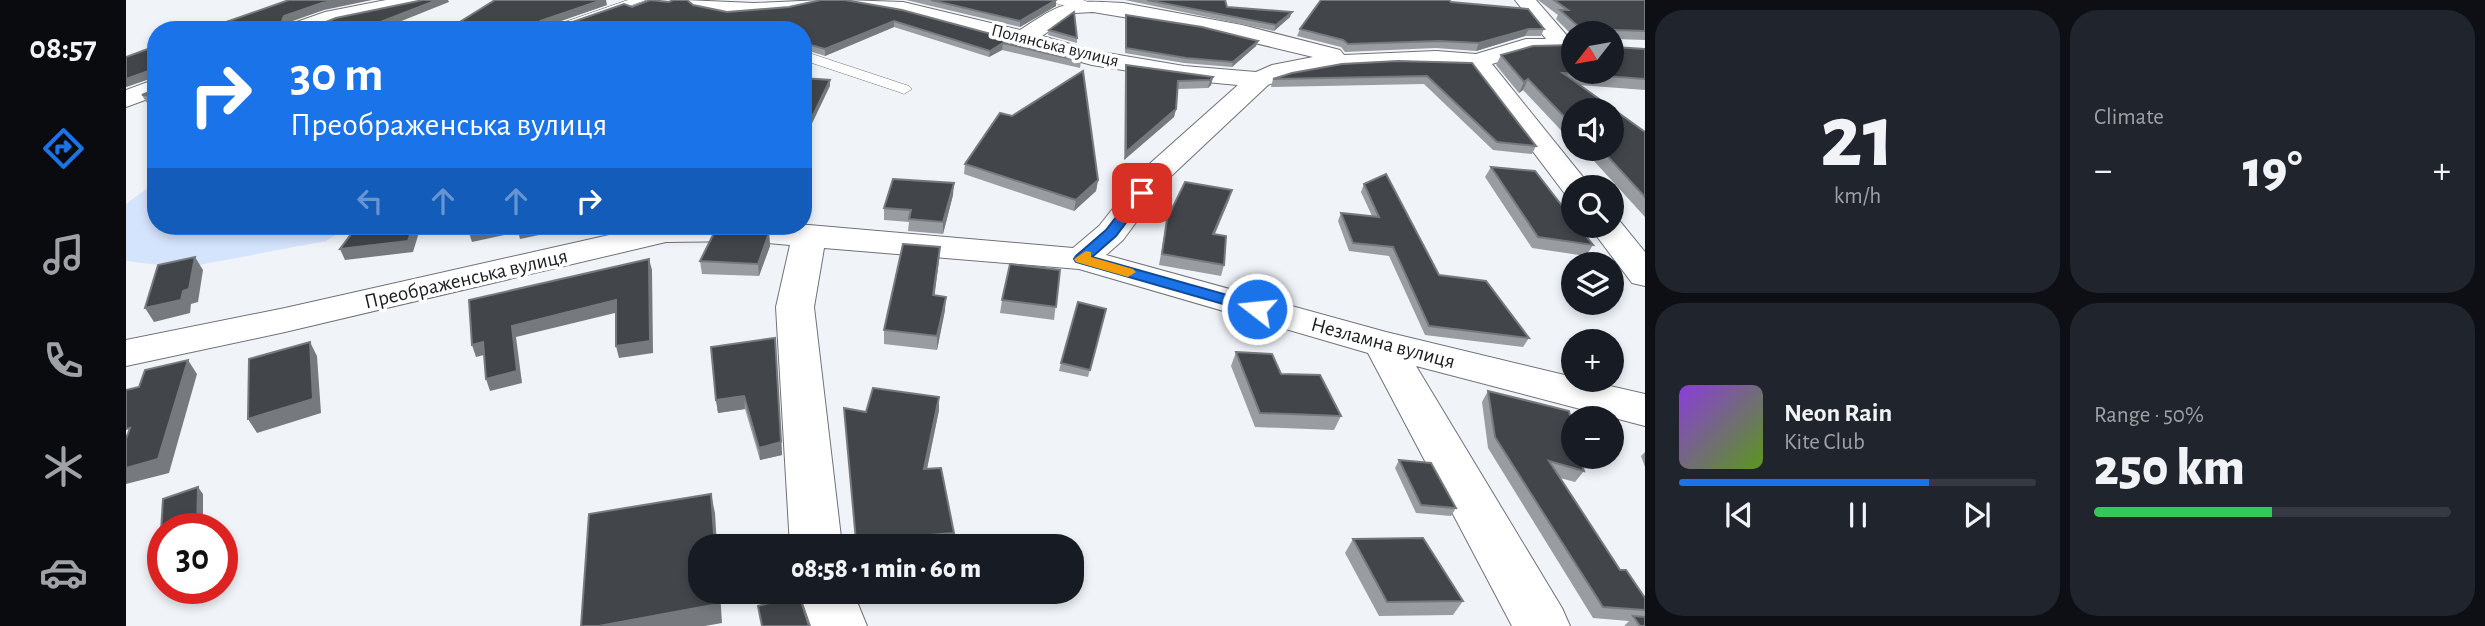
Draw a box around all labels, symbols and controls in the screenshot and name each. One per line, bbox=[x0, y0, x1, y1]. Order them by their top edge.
street label: Полянська вулиця bbox=[989, 21, 1121, 71]
north arrow bbox=[1561, 21, 1624, 84]
map controls bbox=[1561, 21, 1624, 469]
text: 08:57 bbox=[29, 32, 97, 64]
icon: right bbox=[175, 49, 266, 140]
text: 30 m bbox=[290, 51, 384, 100]
text: 21 bbox=[1820, 92, 1895, 183]
button: sound bbox=[1561, 98, 1624, 161]
text: Climate bbox=[2094, 106, 2164, 129]
text: Преображенська вулиця bbox=[290, 109, 607, 141]
icon: directions bbox=[39, 124, 88, 173]
text: 19° bbox=[2243, 144, 2302, 196]
text: − bbox=[2094, 152, 2112, 190]
text: + bbox=[2433, 152, 2451, 190]
pin bbox=[1112, 163, 1172, 223]
icon: arrive bbox=[1123, 174, 1161, 212]
button: search bbox=[1561, 175, 1624, 238]
icon: left bbox=[351, 182, 389, 220]
icon: ahead bbox=[424, 182, 462, 220]
icon: ahead bbox=[497, 182, 535, 220]
icon: right bbox=[570, 182, 608, 220]
text: km/h bbox=[1834, 185, 1881, 208]
icon: music bbox=[39, 230, 88, 279]
street label: Преображенська вулиця bbox=[362, 245, 570, 313]
button: layers bbox=[1561, 252, 1624, 315]
position arrow bbox=[1220, 272, 1294, 346]
street label: Незламна вулиця bbox=[1309, 314, 1457, 372]
button: + bbox=[1561, 329, 1624, 392]
icon: phone bbox=[39, 336, 88, 385]
text: Neon Rain bbox=[1784, 400, 1892, 426]
text: Range · 50% bbox=[2094, 404, 2204, 427]
button: − bbox=[1561, 406, 1624, 469]
text: Kite Club bbox=[1784, 431, 1865, 454]
icon: climate bbox=[39, 442, 88, 491]
text: 250 km bbox=[2094, 442, 2245, 494]
icon: previous bbox=[1720, 496, 1758, 534]
icon: pause bbox=[1839, 496, 1877, 534]
icon: next bbox=[1958, 496, 1996, 534]
speed limit sign: 30 bbox=[147, 513, 238, 604]
icon: car bbox=[39, 548, 88, 597]
text: 08:58 · 1 min · 60 m bbox=[791, 556, 981, 582]

